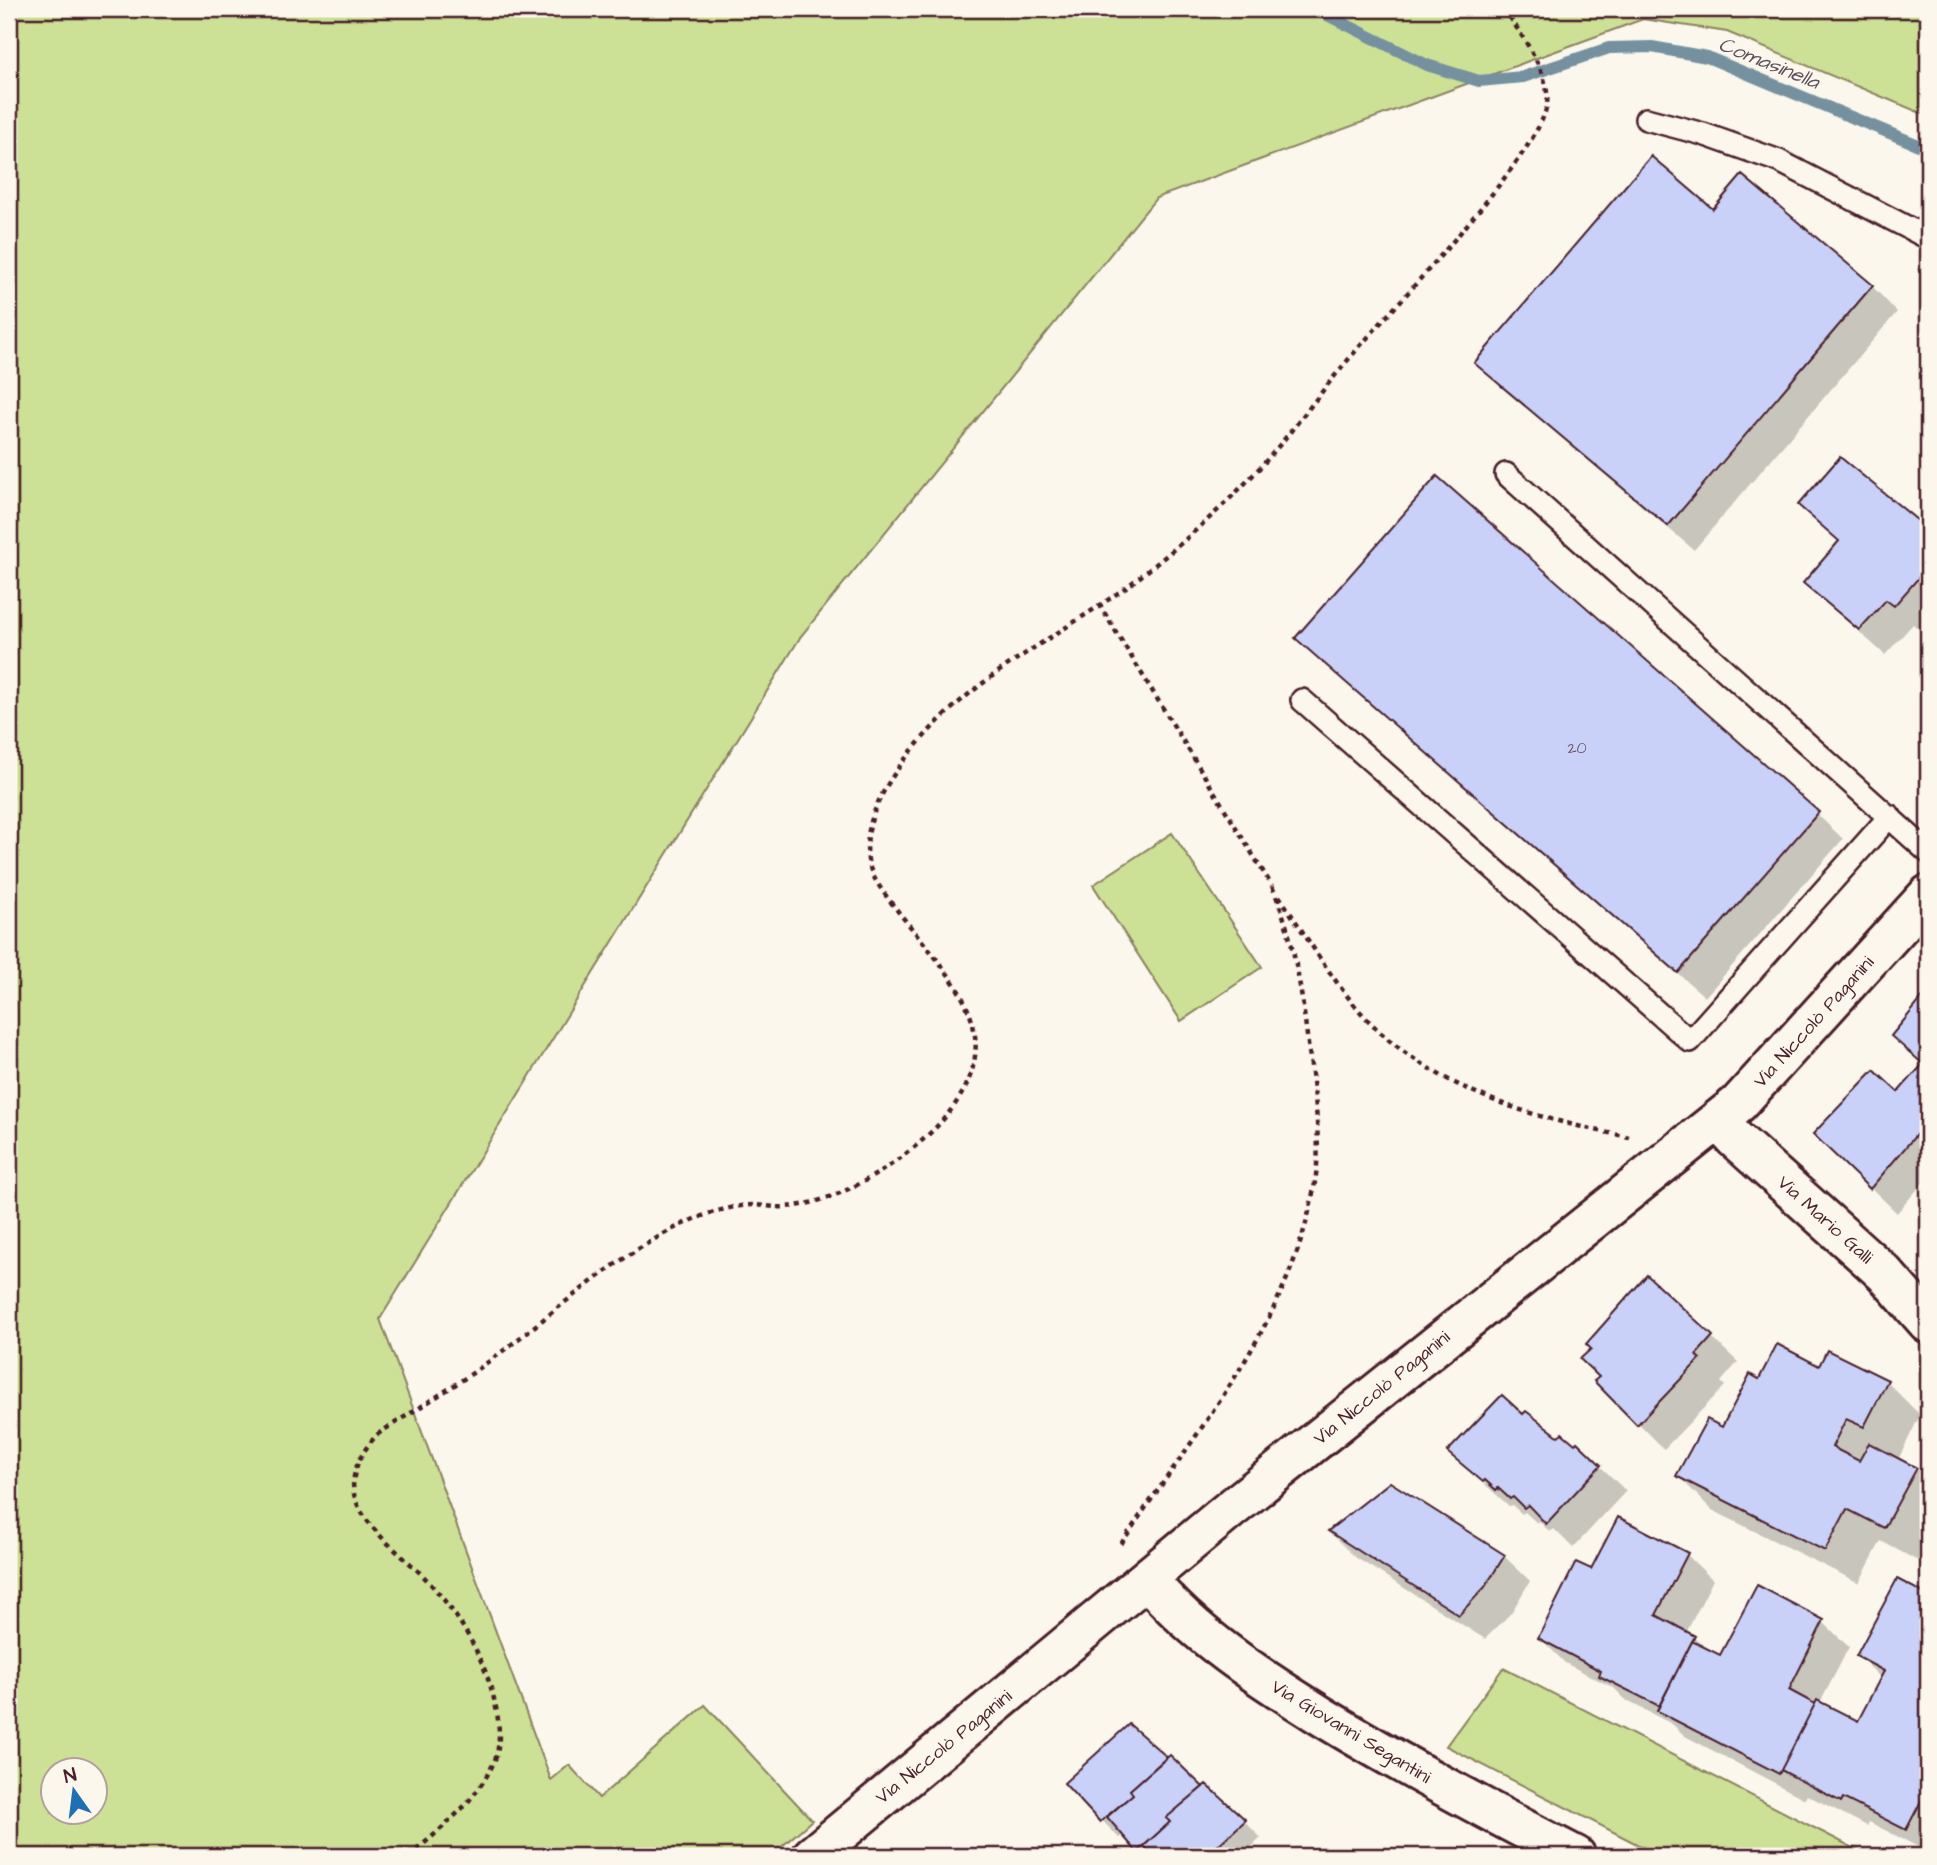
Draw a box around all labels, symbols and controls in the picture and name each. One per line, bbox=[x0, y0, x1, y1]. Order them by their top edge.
water label: Comasinella bbox=[1714, 30, 1825, 97]
house number: 20 bbox=[1567, 737, 1587, 759]
street label: Via Niccolò Paganini bbox=[1747, 950, 1881, 1094]
street label: Via Mario Galli bbox=[1771, 1170, 1879, 1271]
street label: Via Niccolò Paganini bbox=[1308, 1324, 1457, 1452]
street label: Via Giovanni Segantini bbox=[1265, 1674, 1436, 1791]
street label: Via Niccolò Paganini bbox=[870, 1683, 1019, 1811]
north arrow bbox=[38, 1756, 108, 1826]
text: N bbox=[61, 1761, 79, 1791]

